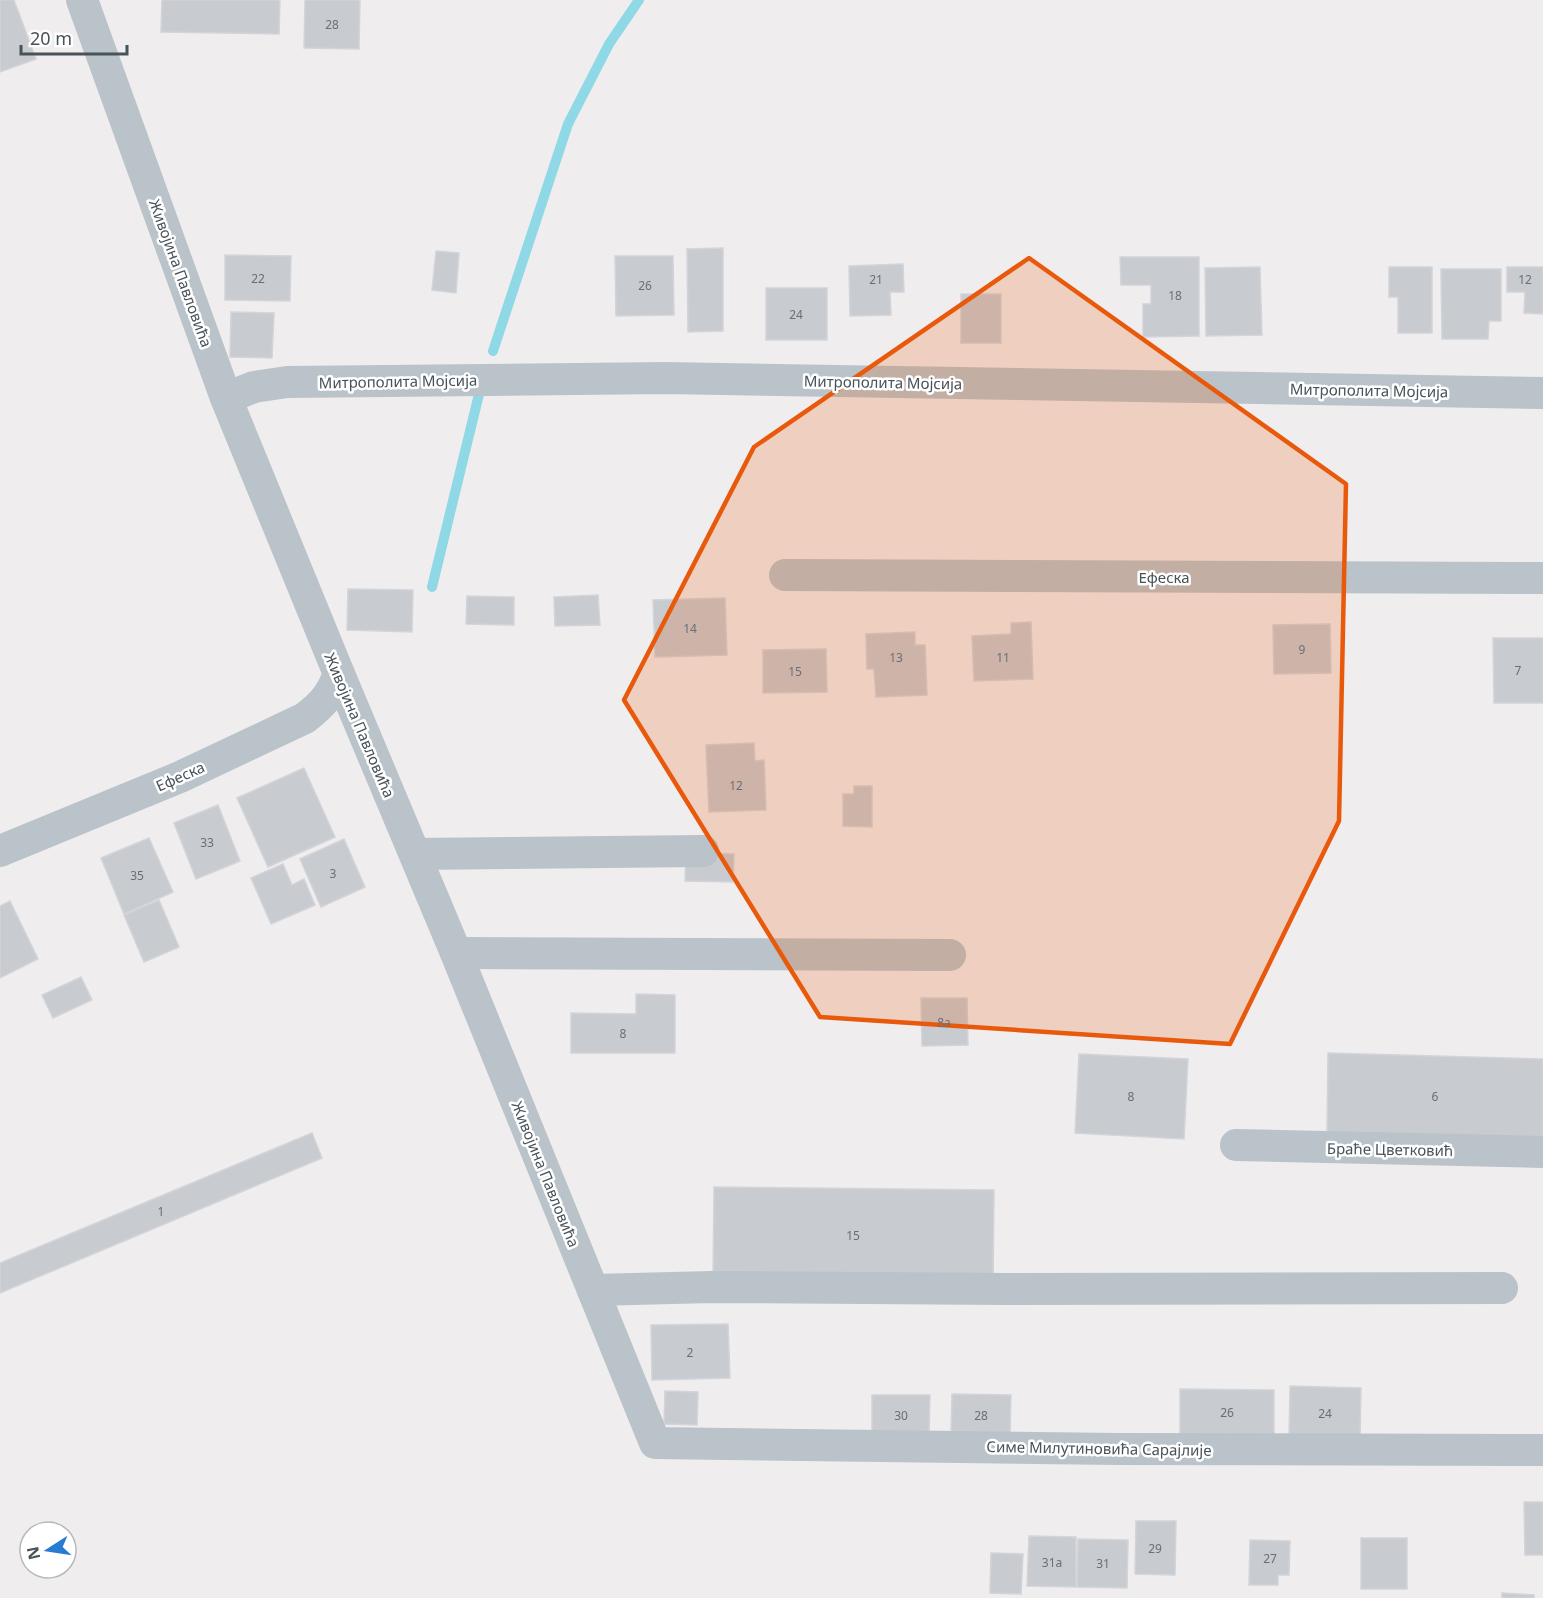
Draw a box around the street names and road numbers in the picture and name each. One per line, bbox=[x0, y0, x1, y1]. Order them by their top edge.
street label: Живојина Павловића bbox=[145, 196, 217, 350]
street label: Митрополита Мојсија bbox=[319, 370, 477, 392]
street label: Митрополита Мојсија bbox=[804, 371, 962, 393]
street label: Митрополита Мојсија bbox=[1290, 379, 1448, 401]
street label: Ефеска bbox=[1138, 567, 1190, 587]
street label: Живојина Павловића bbox=[320, 649, 400, 801]
street label: Ефеска bbox=[153, 756, 207, 796]
street label: Живојина Павловића bbox=[508, 1098, 584, 1250]
street label: Браће Цветковић bbox=[1327, 1138, 1453, 1160]
street label: Симе Милутиновића Сарајлије bbox=[986, 1436, 1212, 1460]

